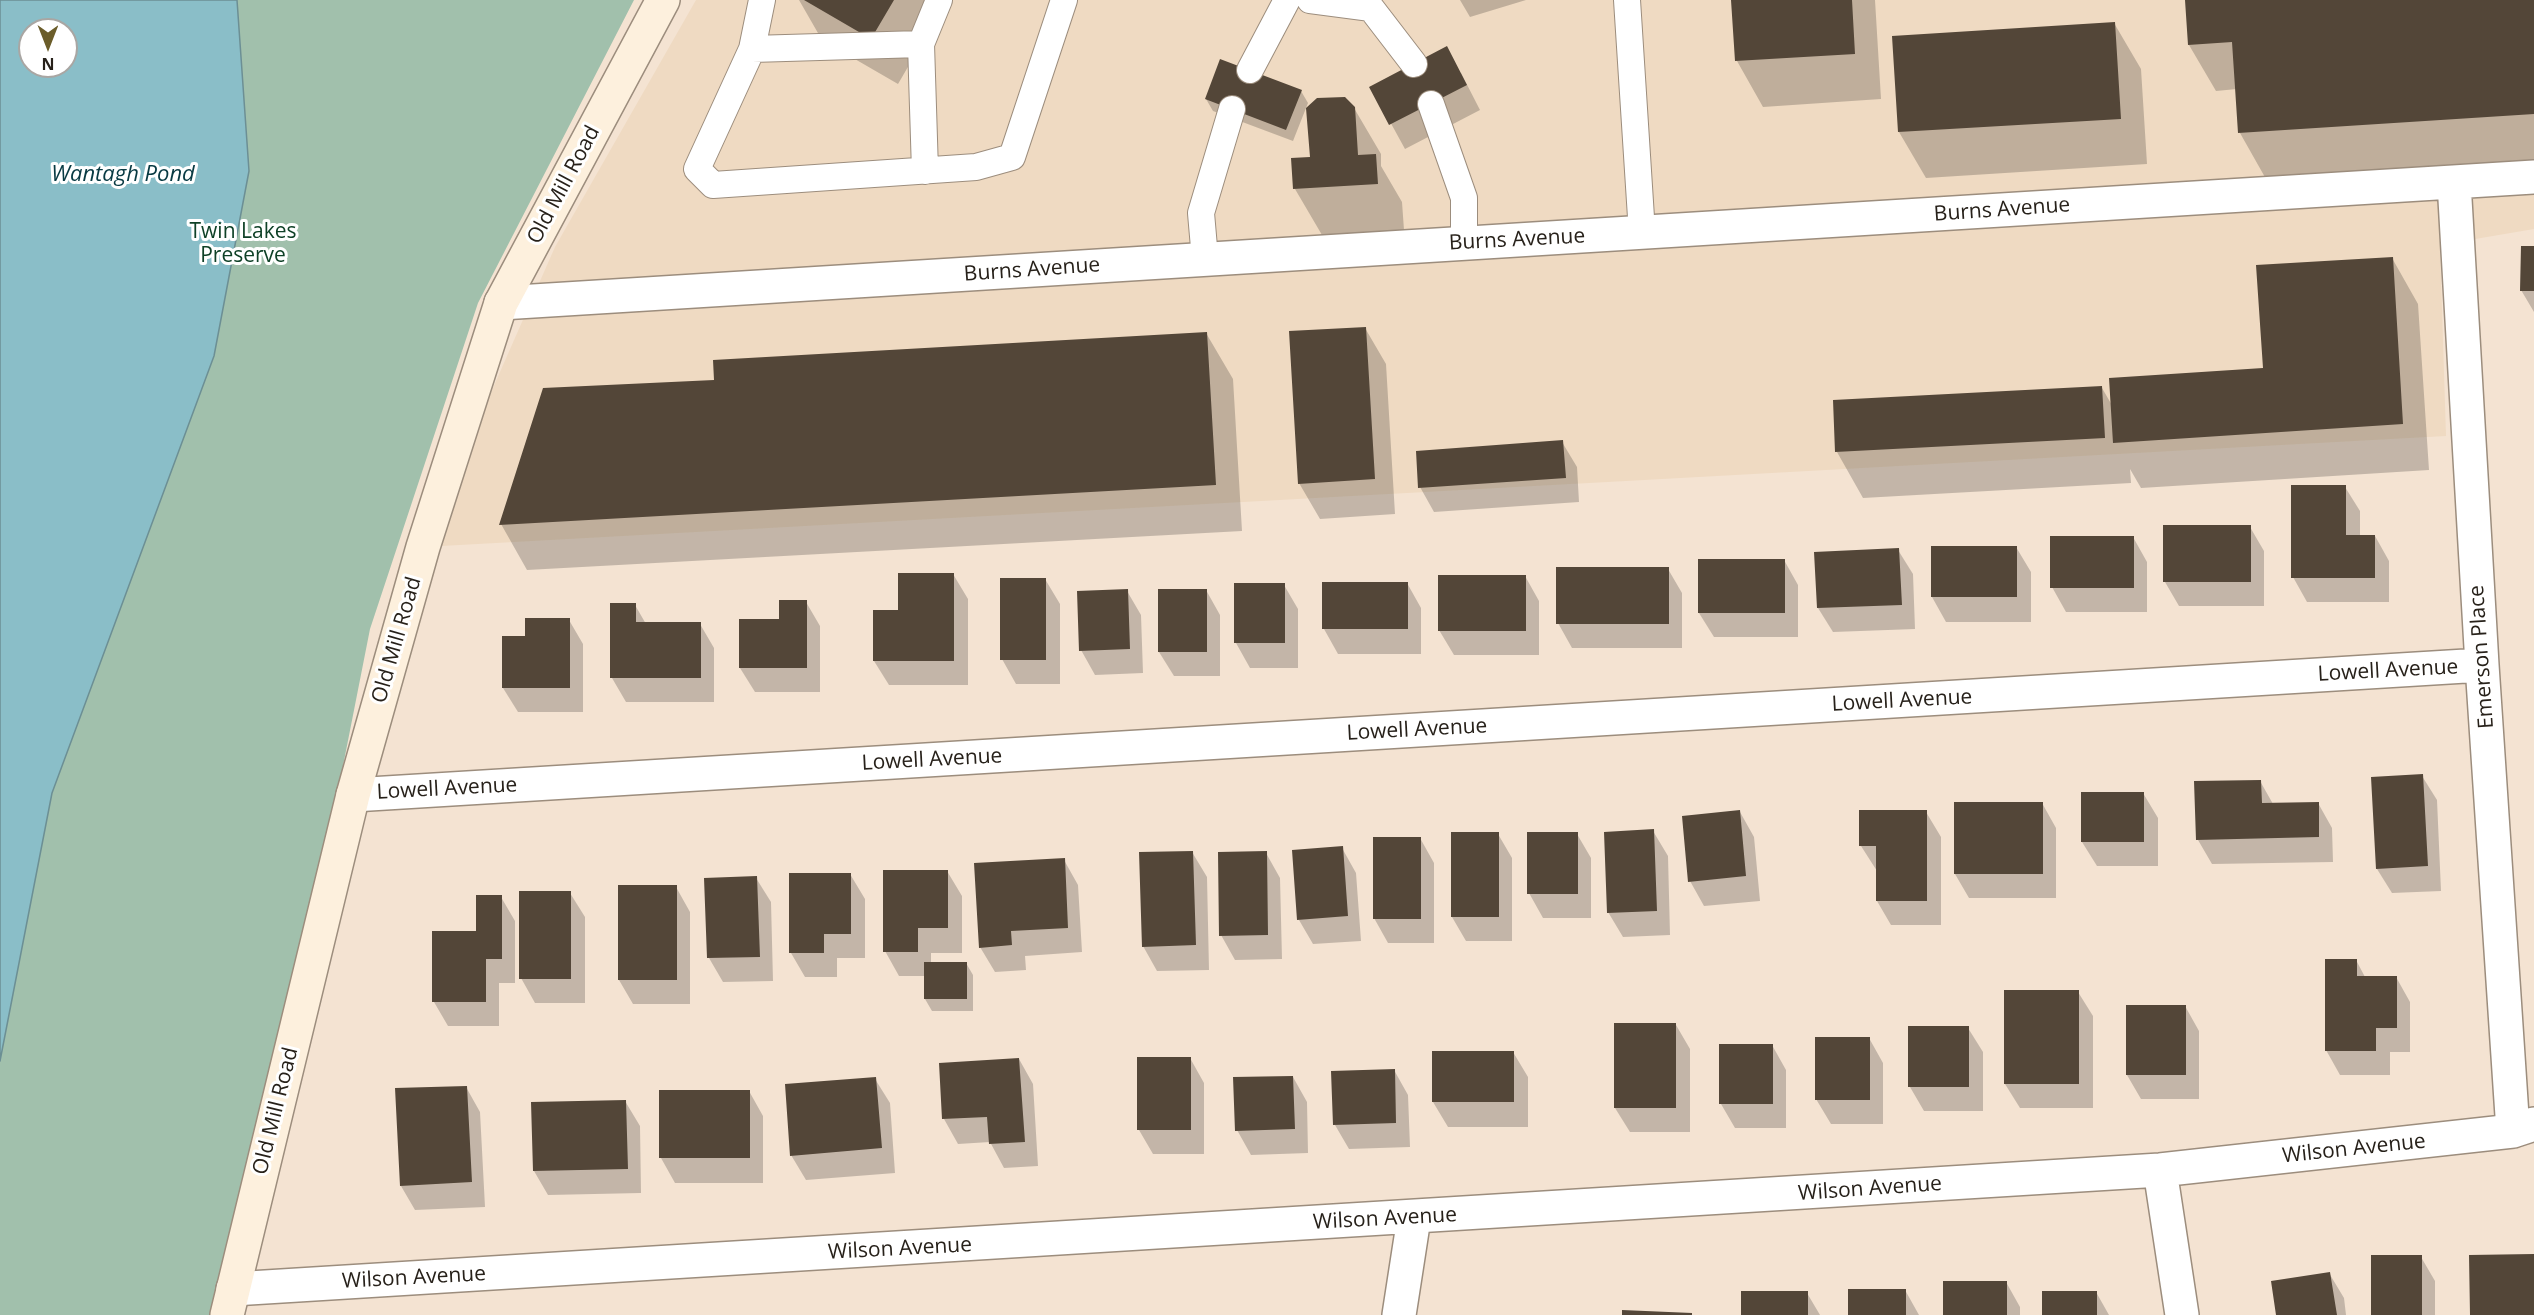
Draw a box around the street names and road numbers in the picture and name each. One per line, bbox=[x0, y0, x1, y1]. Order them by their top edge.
street label: Old Mill Road bbox=[522, 122, 606, 248]
street label: Burns Avenue bbox=[1933, 193, 2071, 227]
street label: Burns Avenue bbox=[1448, 224, 1586, 256]
street label: Burns Avenue bbox=[963, 253, 1101, 287]
street label: Old Mill Road bbox=[367, 574, 427, 706]
street label: Emerson Place bbox=[2464, 584, 2500, 730]
street label: Lowell Avenue bbox=[2317, 655, 2459, 687]
street label: Lowell Avenue bbox=[1831, 685, 1973, 717]
street label: Lowell Avenue bbox=[1346, 714, 1488, 746]
street label: Lowell Avenue bbox=[861, 744, 1003, 776]
street label: Lowell Avenue bbox=[376, 773, 518, 805]
street label: Old Mill Road bbox=[248, 1045, 304, 1177]
street label: Wilson Avenue bbox=[2281, 1129, 2427, 1169]
street label: Wilson Avenue bbox=[1797, 1171, 1943, 1207]
street label: Wilson Avenue bbox=[1312, 1203, 1458, 1235]
street label: Wilson Avenue bbox=[827, 1233, 973, 1265]
street label: Wilson Avenue bbox=[341, 1262, 487, 1294]

